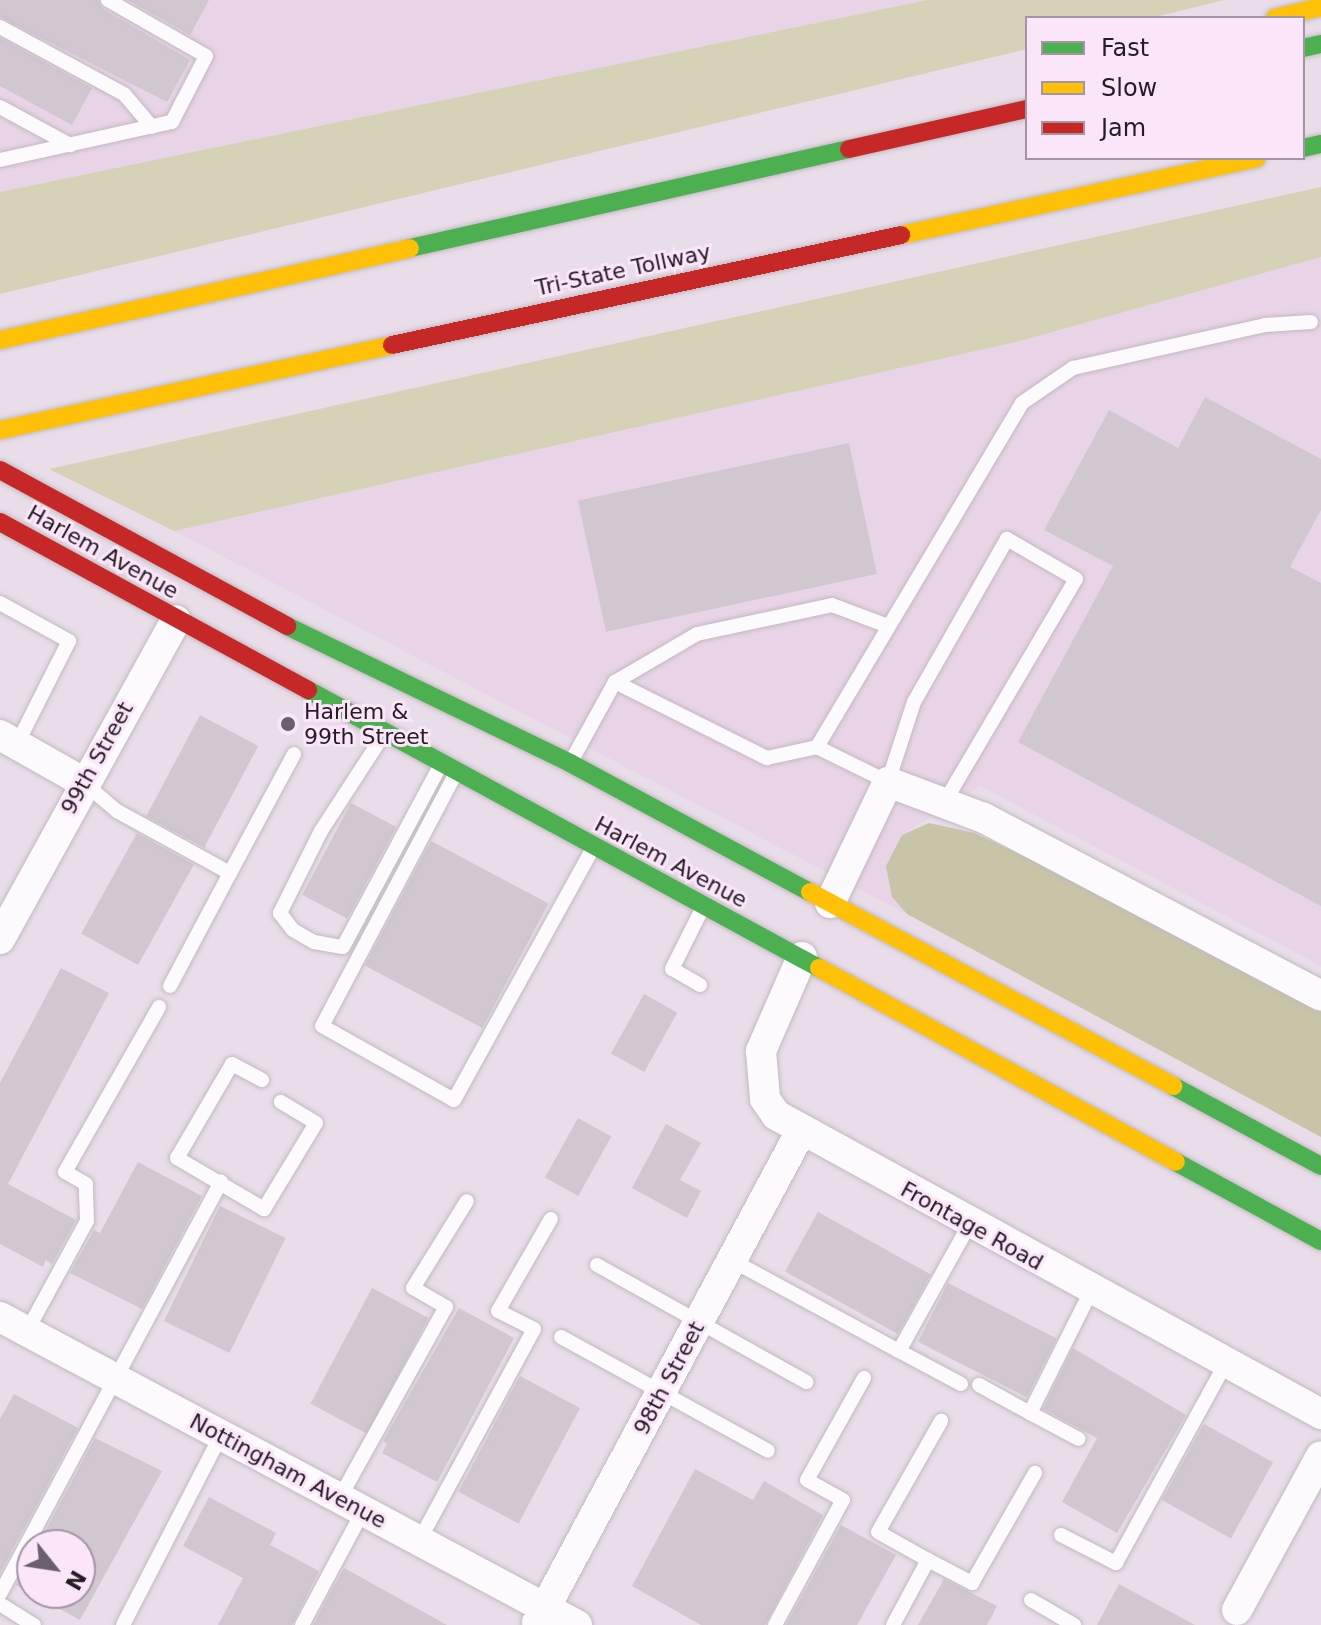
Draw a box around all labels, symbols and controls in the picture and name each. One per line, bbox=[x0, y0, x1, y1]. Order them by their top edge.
legend bbox=[1025, 16, 1305, 160]
text: Fast bbox=[1101, 34, 1149, 62]
text: Slow bbox=[1101, 74, 1157, 102]
text: Jam bbox=[1101, 114, 1146, 142]
street label: Tri-State Tollway bbox=[533, 239, 713, 301]
street label: Harlem Avenue bbox=[23, 500, 183, 604]
street label: 99th Street bbox=[55, 697, 139, 819]
place label: Harlem & 99th Street bbox=[304, 698, 428, 750]
marker: Harlem & 99th Street bbox=[279, 715, 297, 733]
street label: Harlem Avenue bbox=[590, 811, 752, 913]
street label: Frontage Road bbox=[896, 1176, 1048, 1276]
street label: 98th Street bbox=[628, 1317, 710, 1439]
street label: Nottingham Avenue bbox=[185, 1408, 391, 1534]
north arrow bbox=[16, 1529, 96, 1609]
text: N bbox=[60, 1566, 91, 1594]

